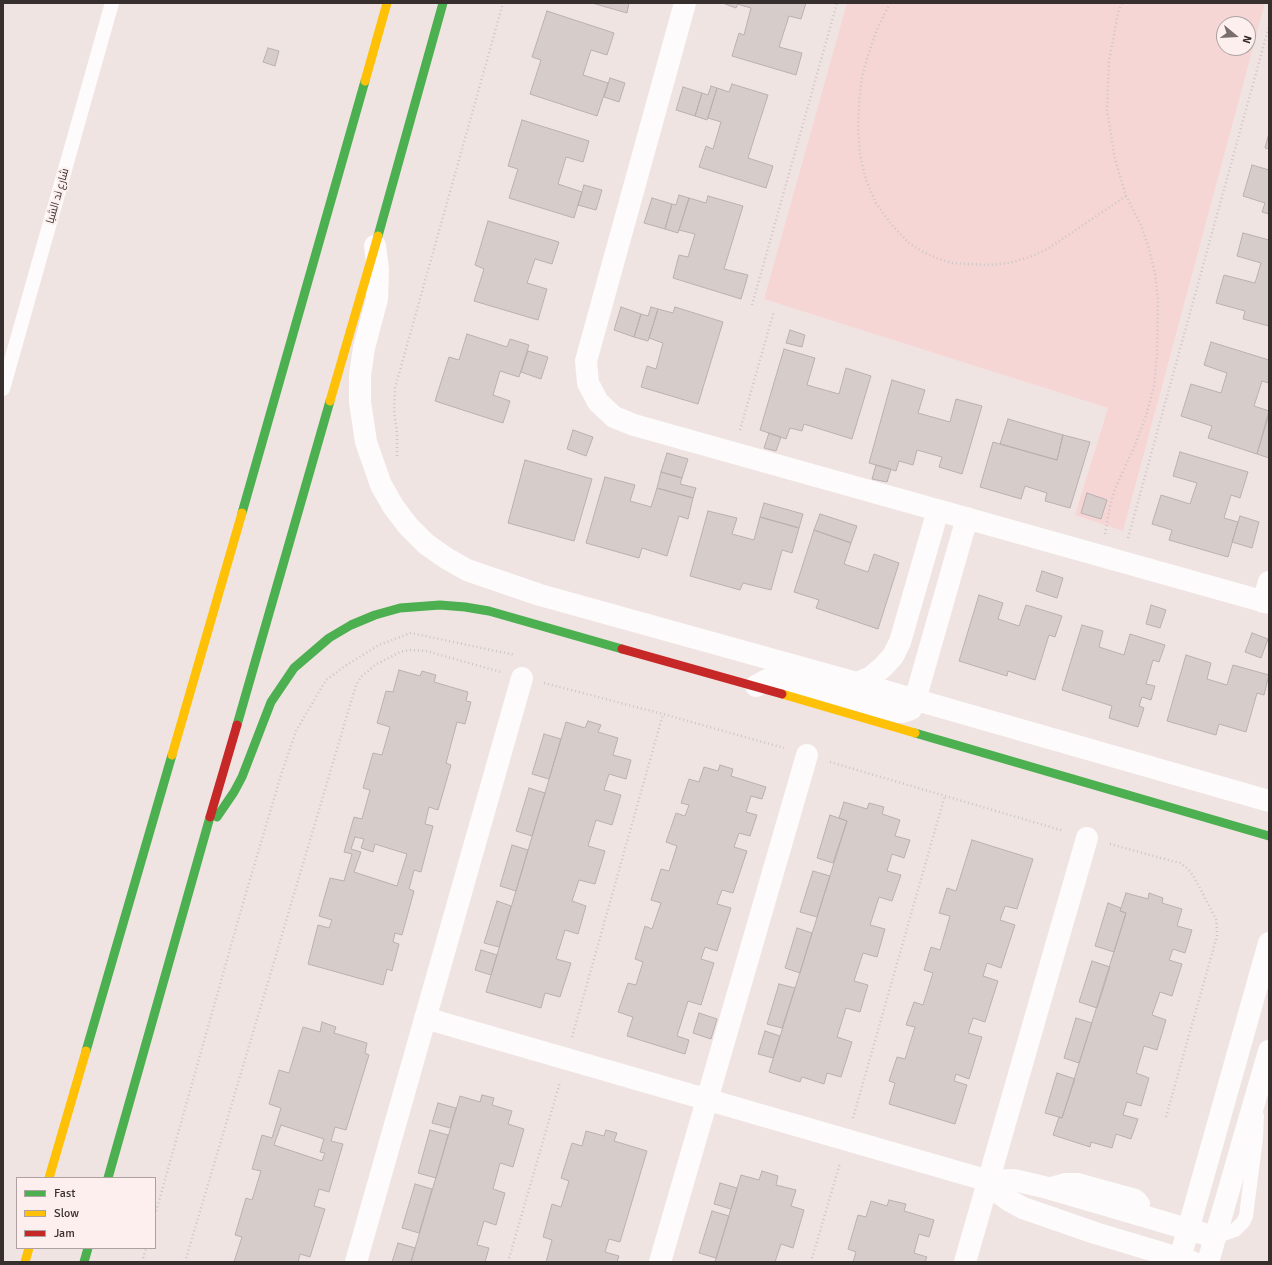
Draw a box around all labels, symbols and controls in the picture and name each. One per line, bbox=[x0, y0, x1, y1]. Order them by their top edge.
north arrow bbox=[1216, 16, 1256, 56]
text: N bbox=[1240, 34, 1254, 45]
street label: شارع ند الشبا bbox=[44, 167, 72, 225]
legend bbox=[16, 1177, 156, 1249]
text: Fast bbox=[54, 1186, 75, 1201]
text: Slow bbox=[54, 1206, 79, 1221]
text: Jam bbox=[54, 1226, 75, 1241]

